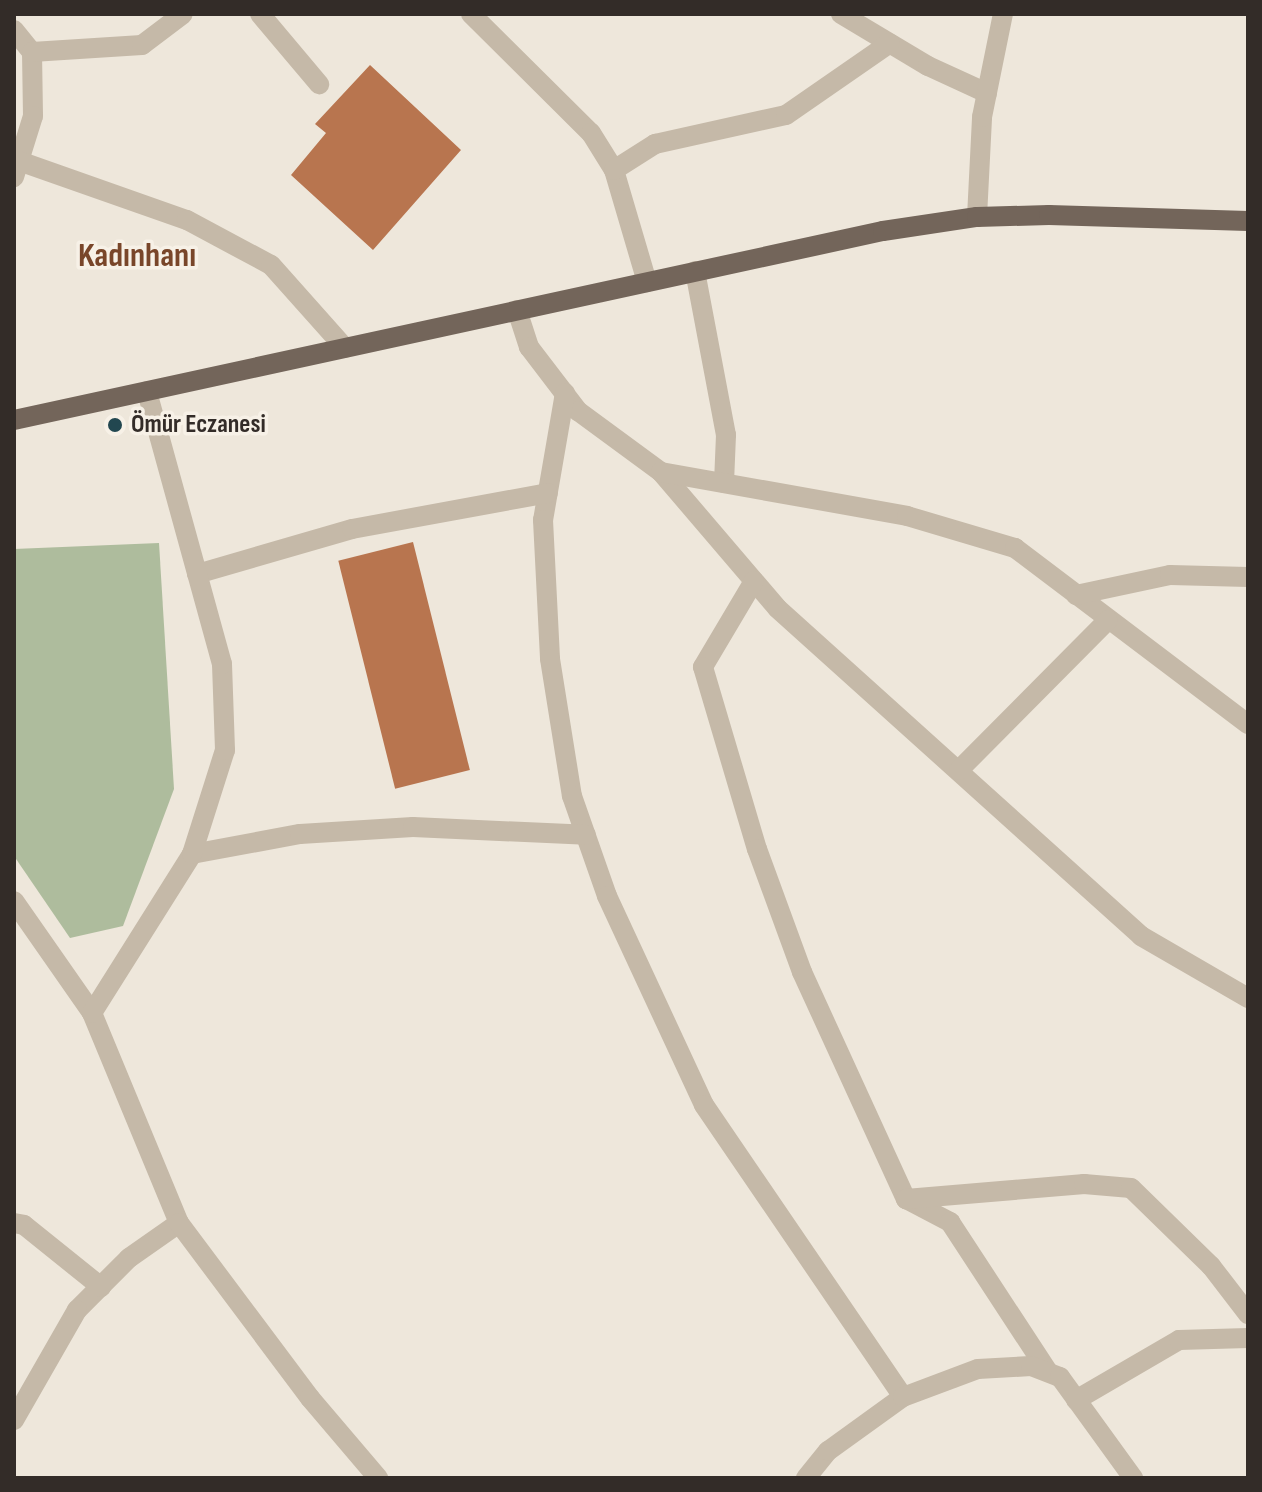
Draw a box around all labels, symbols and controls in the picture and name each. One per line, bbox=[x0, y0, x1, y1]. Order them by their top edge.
district label: Kadınhanı bbox=[78, 236, 196, 276]
place label: Ömür Eczanesi bbox=[131, 409, 266, 441]
marker: Ömür Eczanesi bbox=[106, 416, 124, 434]

